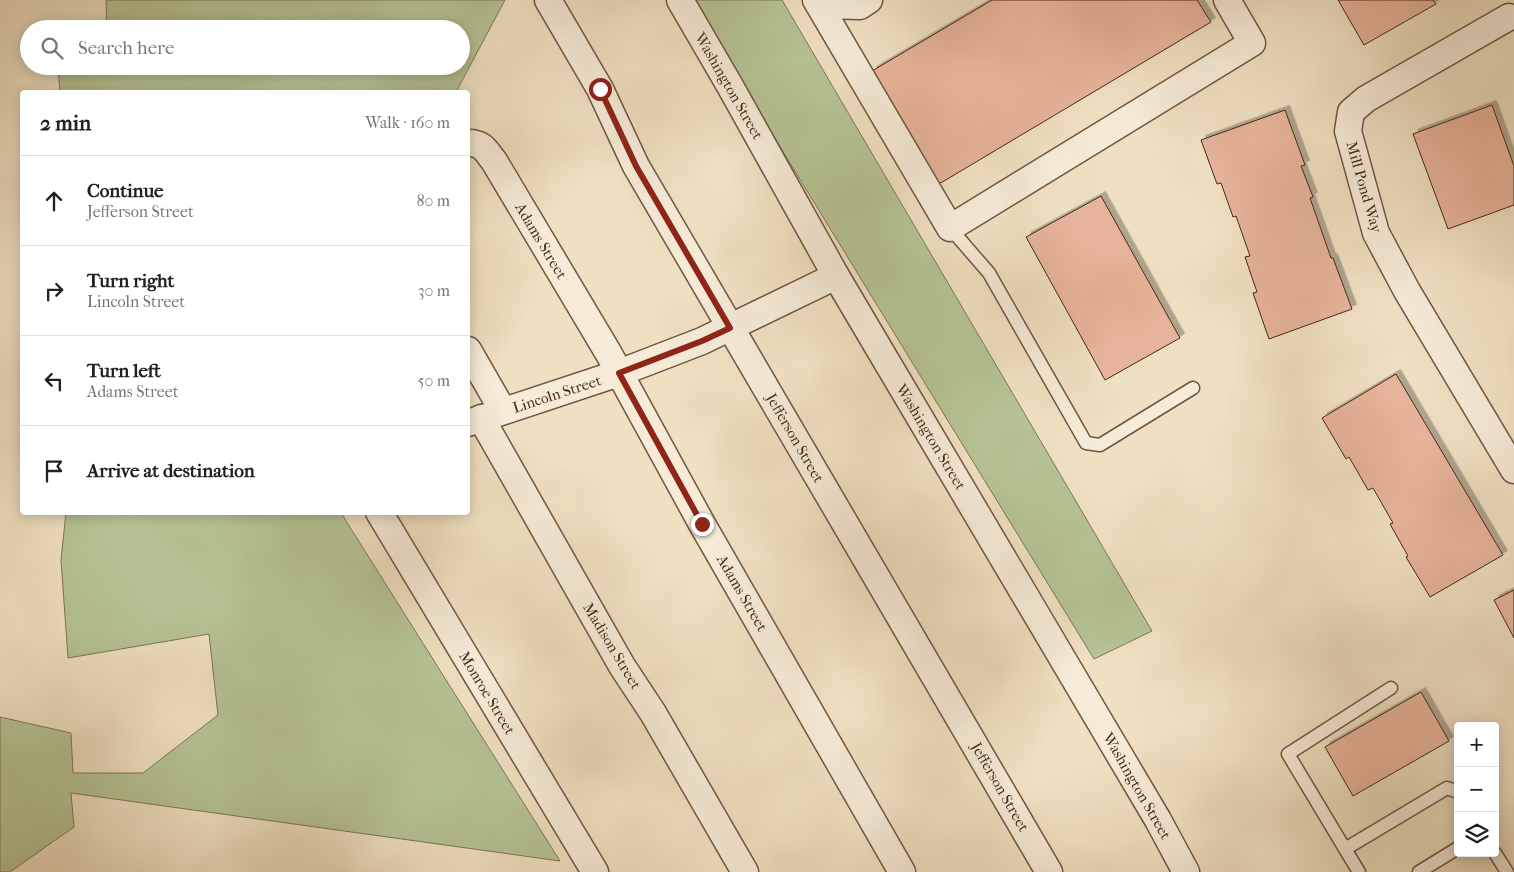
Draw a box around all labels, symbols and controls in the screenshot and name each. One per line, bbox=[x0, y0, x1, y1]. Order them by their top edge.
search box bbox=[20, 20, 470, 75]
street label: Washington Street bbox=[691, 29, 767, 143]
icon: search bbox=[38, 34, 66, 62]
text: Search here bbox=[78, 37, 174, 59]
route start bbox=[589, 78, 612, 101]
text: 2 min bbox=[40, 111, 91, 135]
text: Walk · 160 m bbox=[365, 113, 450, 132]
street label: Mill Pond Way bbox=[1342, 139, 1386, 236]
text: Continue bbox=[87, 180, 163, 202]
icon: ahead bbox=[40, 187, 68, 215]
text: 80 m bbox=[416, 191, 450, 210]
street label: Adams Street bbox=[511, 199, 571, 283]
text: Jefferson Street bbox=[87, 202, 194, 221]
text: Turn right bbox=[87, 270, 174, 292]
icon: right bbox=[40, 277, 68, 305]
text: 30 m bbox=[418, 281, 450, 300]
text: Lincoln Street bbox=[87, 292, 185, 311]
text: Turn left bbox=[87, 360, 161, 382]
icon: left bbox=[40, 367, 68, 395]
text: 50 m bbox=[418, 371, 450, 390]
street label: Lincoln Street bbox=[511, 371, 604, 417]
street label: Washington Street bbox=[892, 380, 970, 494]
text: Adams Street bbox=[87, 382, 178, 401]
street label: Jefferson Street bbox=[762, 389, 828, 486]
icon: arrive bbox=[40, 457, 68, 485]
text: Arrive at destination bbox=[87, 460, 255, 482]
route end bbox=[691, 513, 714, 536]
street label: Adams Street bbox=[712, 551, 772, 635]
street label: Madison Street bbox=[579, 599, 645, 693]
street label: Monroe Street bbox=[455, 648, 519, 738]
map controls bbox=[1454, 722, 1499, 857]
button: + bbox=[1454, 722, 1499, 767]
street label: Washington Street bbox=[1099, 729, 1175, 843]
street label: Jefferson Street bbox=[967, 738, 1033, 835]
button: − bbox=[1454, 767, 1499, 812]
button: layers bbox=[1454, 812, 1499, 857]

